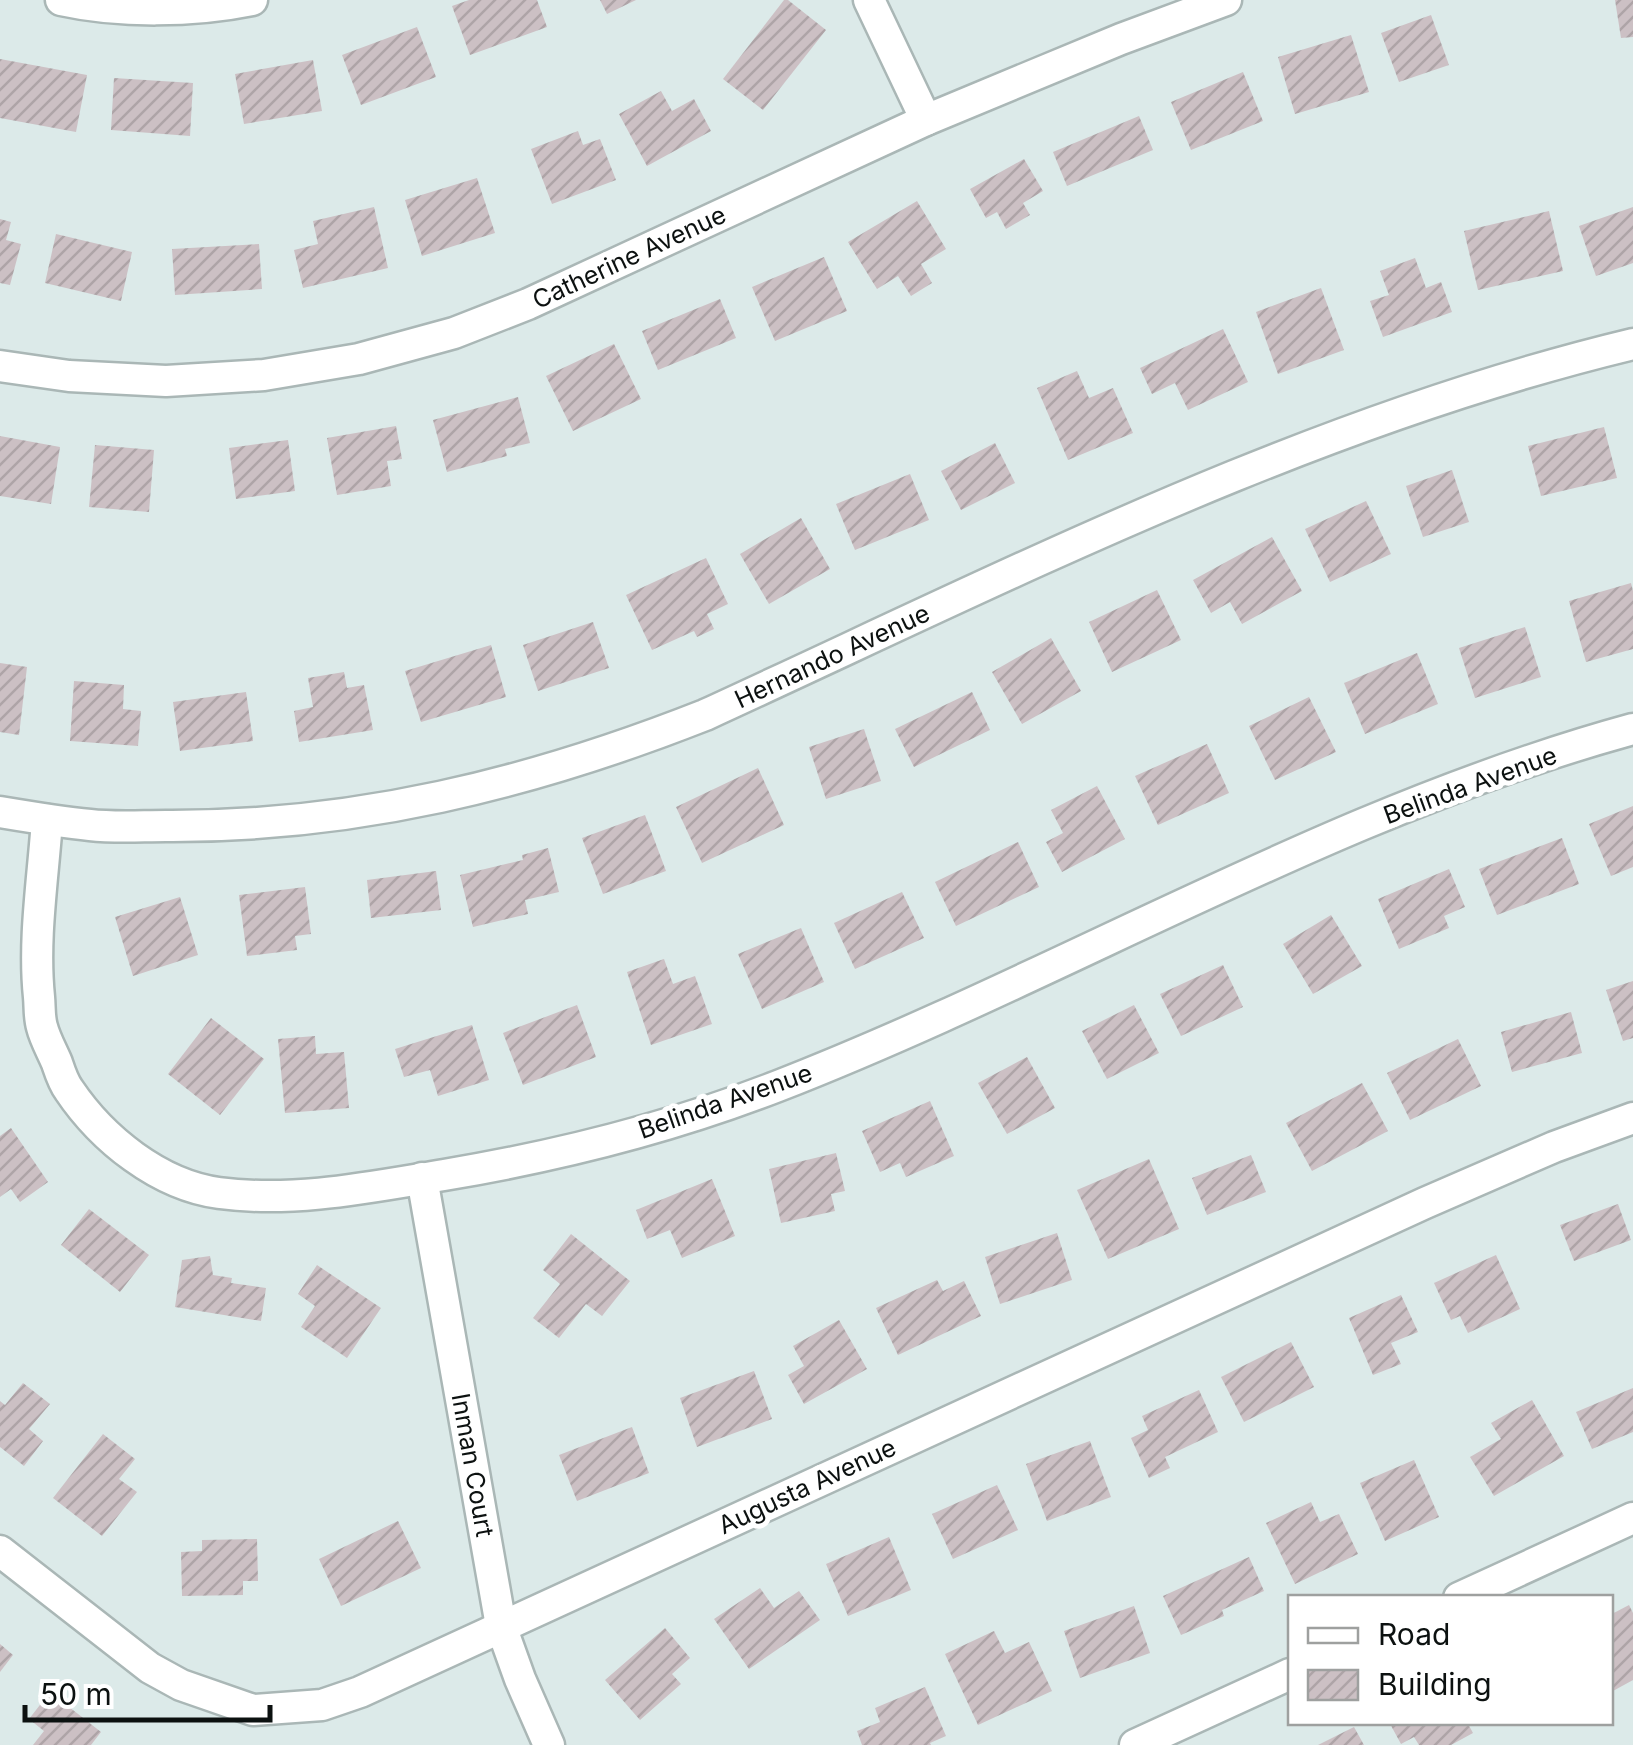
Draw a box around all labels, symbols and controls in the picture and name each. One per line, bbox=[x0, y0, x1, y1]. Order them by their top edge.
street label: Catherine Avenue bbox=[528, 199, 730, 315]
street label: Hernando Avenue bbox=[730, 598, 934, 714]
street label: Belinda Avenue bbox=[1379, 740, 1561, 830]
street label: Belinda Avenue bbox=[634, 1057, 816, 1145]
street label: Inman Court bbox=[446, 1391, 500, 1539]
street label: Augusta Avenue bbox=[713, 1432, 901, 1540]
legend bbox=[1288, 1595, 1613, 1725]
text: Road bbox=[1378, 1616, 1450, 1652]
scale bar bbox=[25, 1660, 270, 1722]
text: Building bbox=[1378, 1666, 1492, 1702]
text: 50 m bbox=[40, 1676, 112, 1712]

